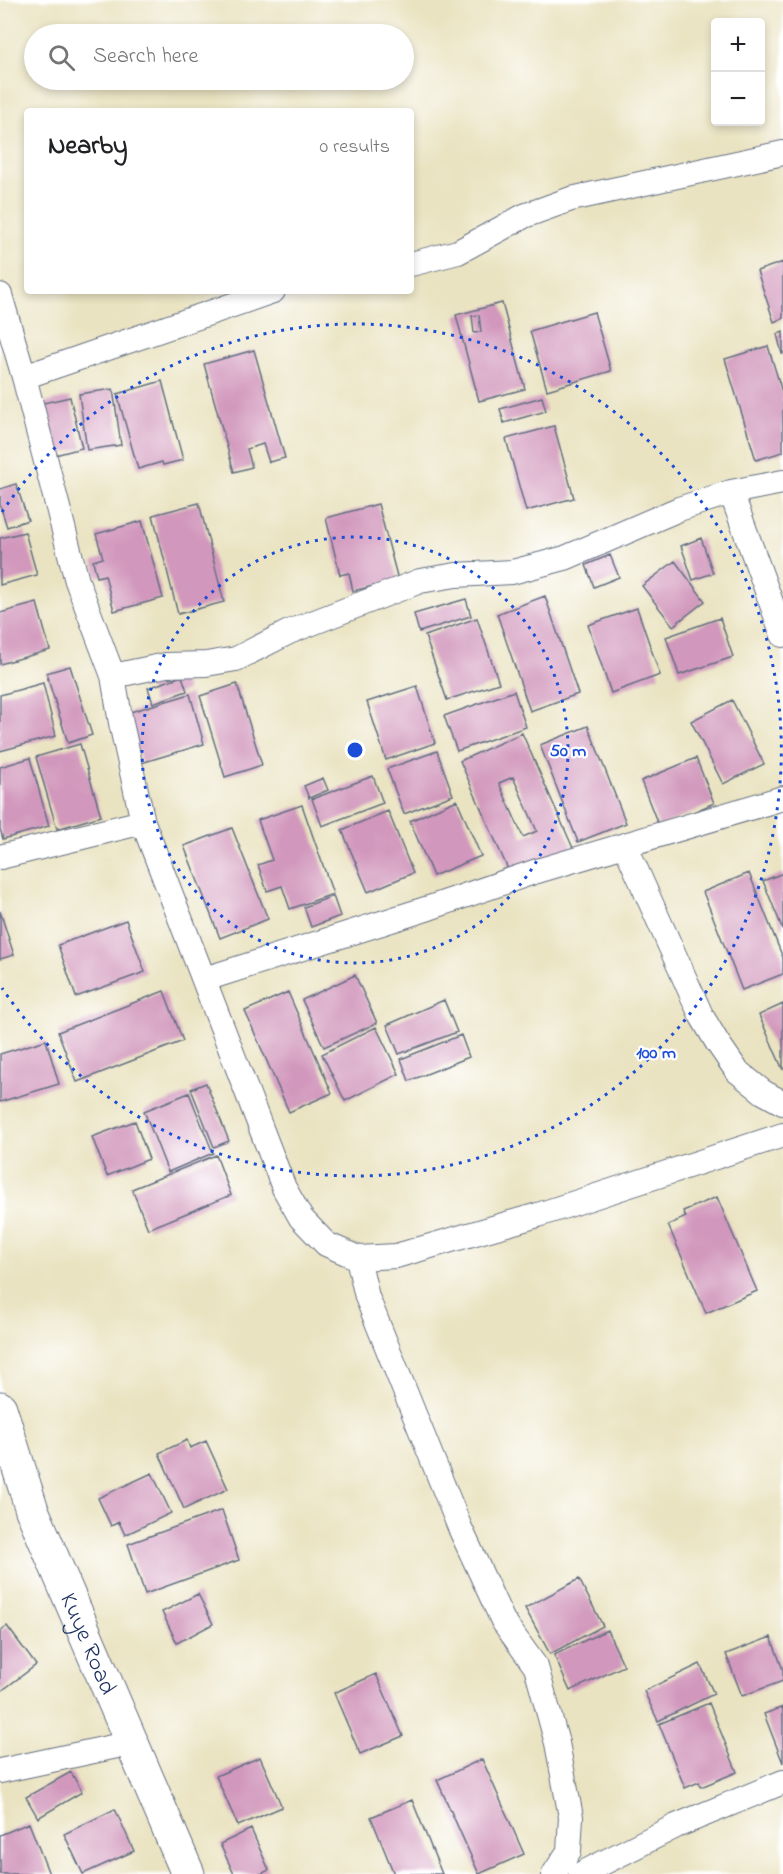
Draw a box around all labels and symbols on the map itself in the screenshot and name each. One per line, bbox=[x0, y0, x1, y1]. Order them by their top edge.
text: 50 m bbox=[550, 739, 586, 765]
centre of rings bbox=[345, 740, 365, 760]
text: 100 m bbox=[636, 1041, 676, 1067]
street label: Kuye Road bbox=[50, 1588, 124, 1701]

